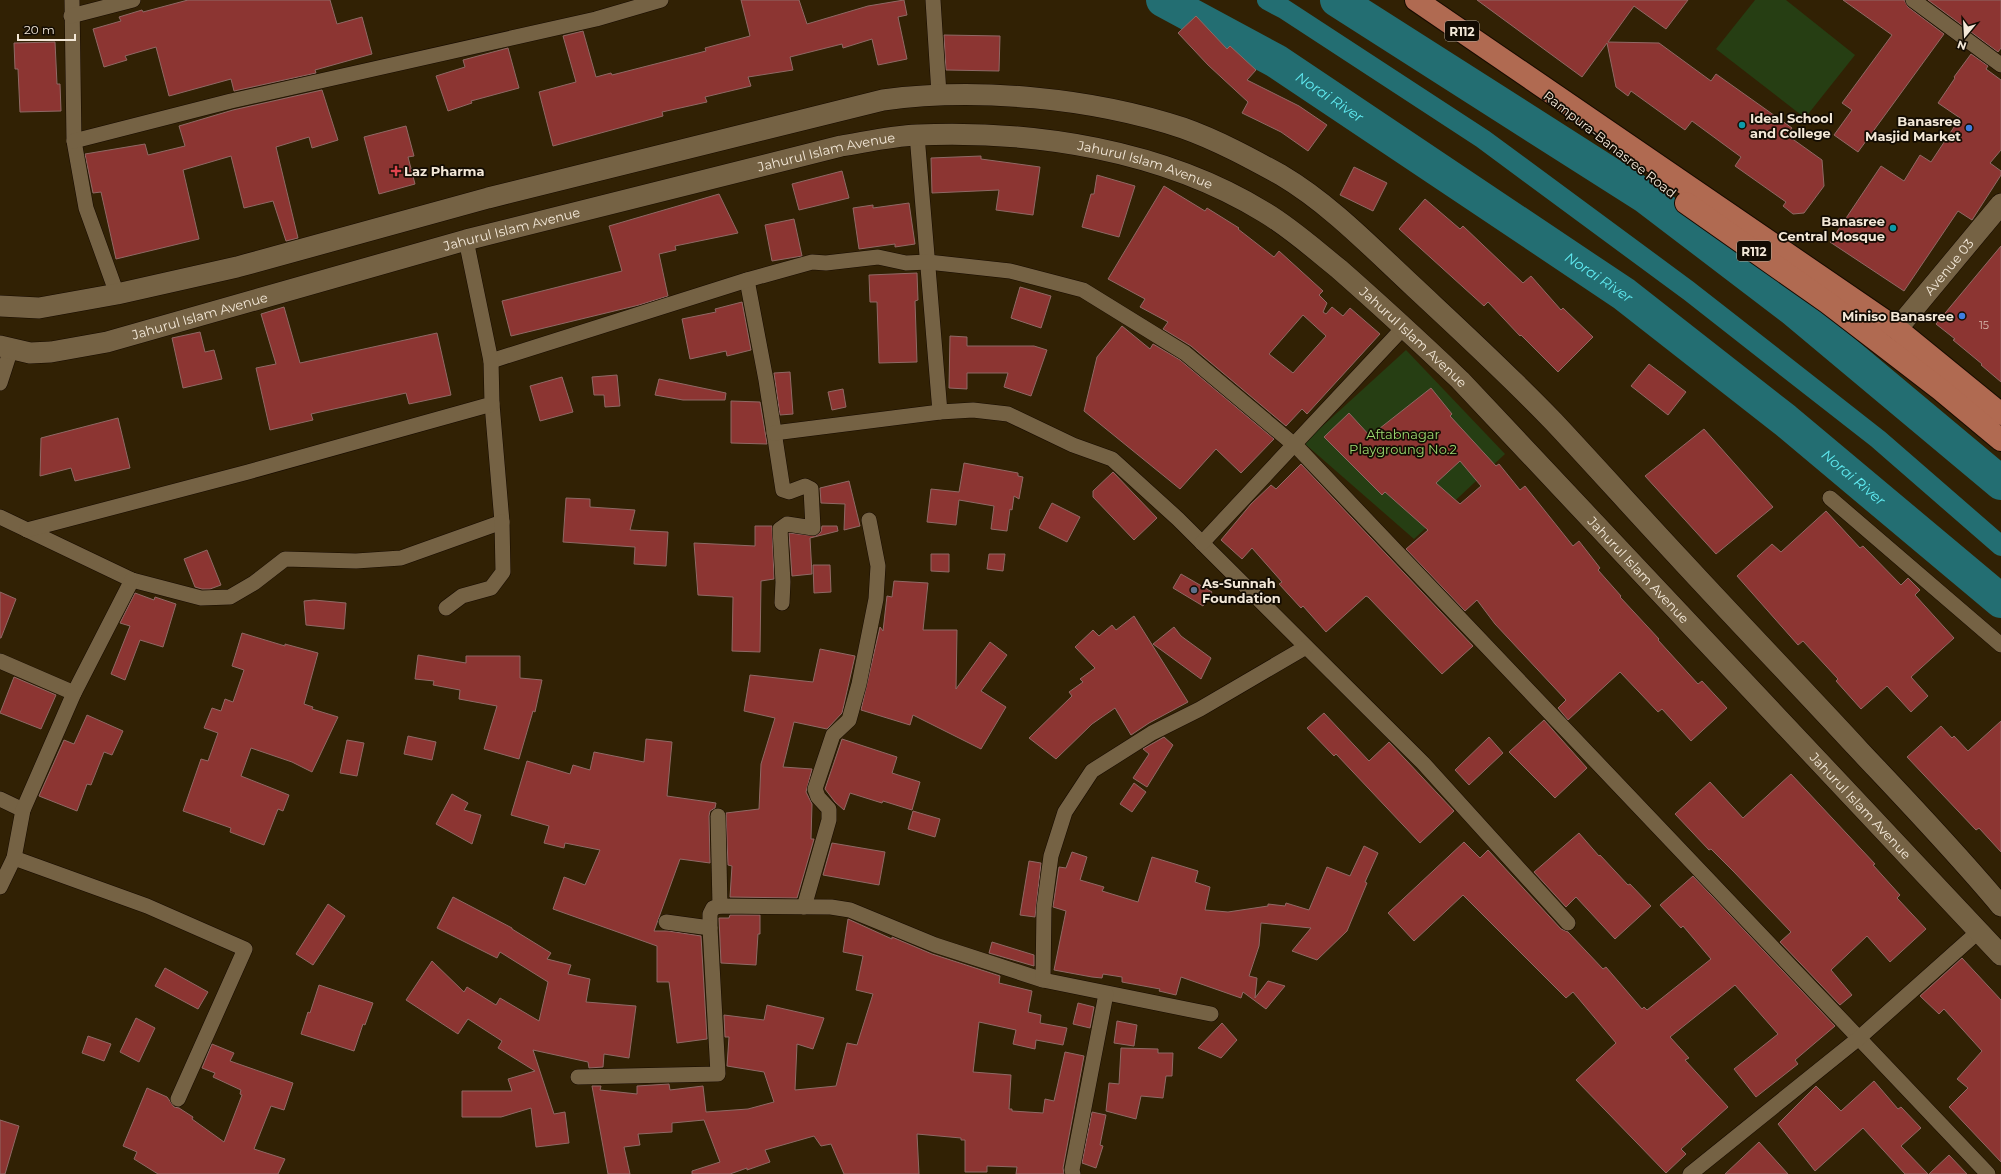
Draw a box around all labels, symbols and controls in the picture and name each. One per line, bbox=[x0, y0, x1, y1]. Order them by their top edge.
scale bar bbox=[18, 16, 75, 42]
north arrow bbox=[1945, 16, 1985, 56]
road number: R112 bbox=[1445, 21, 1479, 41]
text: 20 m bbox=[24, 22, 55, 37]
text: N bbox=[1956, 37, 1968, 54]
water label: Norai River bbox=[1292, 68, 1367, 126]
street label: Rampura-Banasree Road bbox=[1540, 87, 1680, 201]
place label: Ideal School and College bbox=[1750, 110, 1833, 141]
place label: Banasree Masjid Market bbox=[1865, 113, 1961, 144]
marker: Ideal School and College bbox=[1737, 120, 1747, 130]
marker: Banasree Masjid Market bbox=[1964, 123, 1974, 133]
street label: Jahurul Islam Avenue bbox=[755, 129, 896, 175]
street label: Jahurul Islam Avenue bbox=[1075, 137, 1215, 192]
place label: Laz Pharma bbox=[404, 163, 484, 179]
marker: Laz Pharma bbox=[391, 166, 401, 176]
street label: Jahurul Islam Avenue bbox=[441, 204, 582, 254]
place label: Banasree Central Mosque bbox=[1778, 213, 1885, 244]
marker: Banasree Central Mosque bbox=[1888, 223, 1898, 233]
street label: Avenue 03 bbox=[1921, 235, 1977, 298]
road number: R112 bbox=[1737, 241, 1771, 261]
water label: Norai River bbox=[1562, 248, 1637, 307]
street label: Jahurul Islam Avenue bbox=[1356, 283, 1471, 391]
street label: Jahurul Islam Avenue bbox=[129, 289, 269, 343]
place label: Miniso Banasree bbox=[1842, 308, 1954, 324]
marker: Miniso Banasree bbox=[1957, 311, 1967, 321]
house number: 15 bbox=[1979, 318, 1989, 332]
park label: Aftabnagar Playgroung No.2 bbox=[1349, 426, 1457, 457]
water label: Norai River bbox=[1818, 445, 1889, 510]
street label: Jahurul Islam Avenue bbox=[1584, 512, 1693, 627]
place label: As-Sunnah Foundation bbox=[1201, 575, 1281, 606]
marker: As-Sunnah Foundation bbox=[1189, 585, 1199, 595]
street label: Jahurul Islam Avenue bbox=[1806, 748, 1915, 863]

